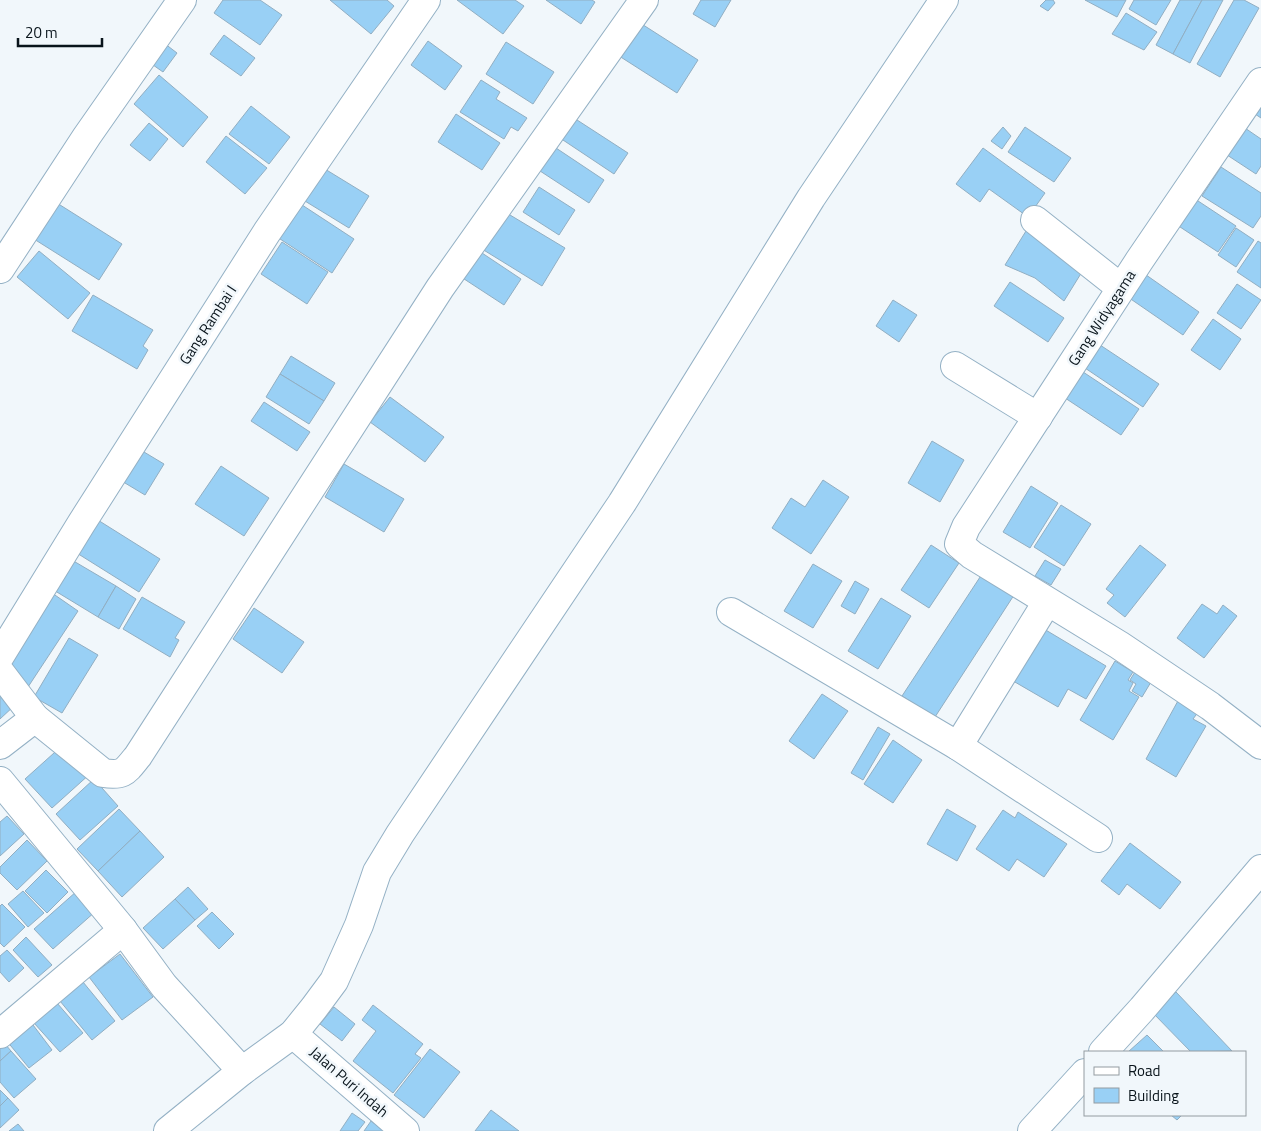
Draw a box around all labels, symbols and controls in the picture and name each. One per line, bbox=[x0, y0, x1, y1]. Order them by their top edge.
scale bar bbox=[18, 15, 101, 47]
text: 20 m bbox=[25, 21, 58, 44]
street label: Gang Widyagama bbox=[1062, 265, 1142, 370]
street label: Gang Rambai I bbox=[173, 280, 242, 369]
street label: Jalan Puri Indah bbox=[305, 1041, 394, 1122]
legend bbox=[1084, 1051, 1246, 1116]
text: Road bbox=[1128, 1059, 1160, 1082]
text: Building bbox=[1128, 1084, 1179, 1107]

